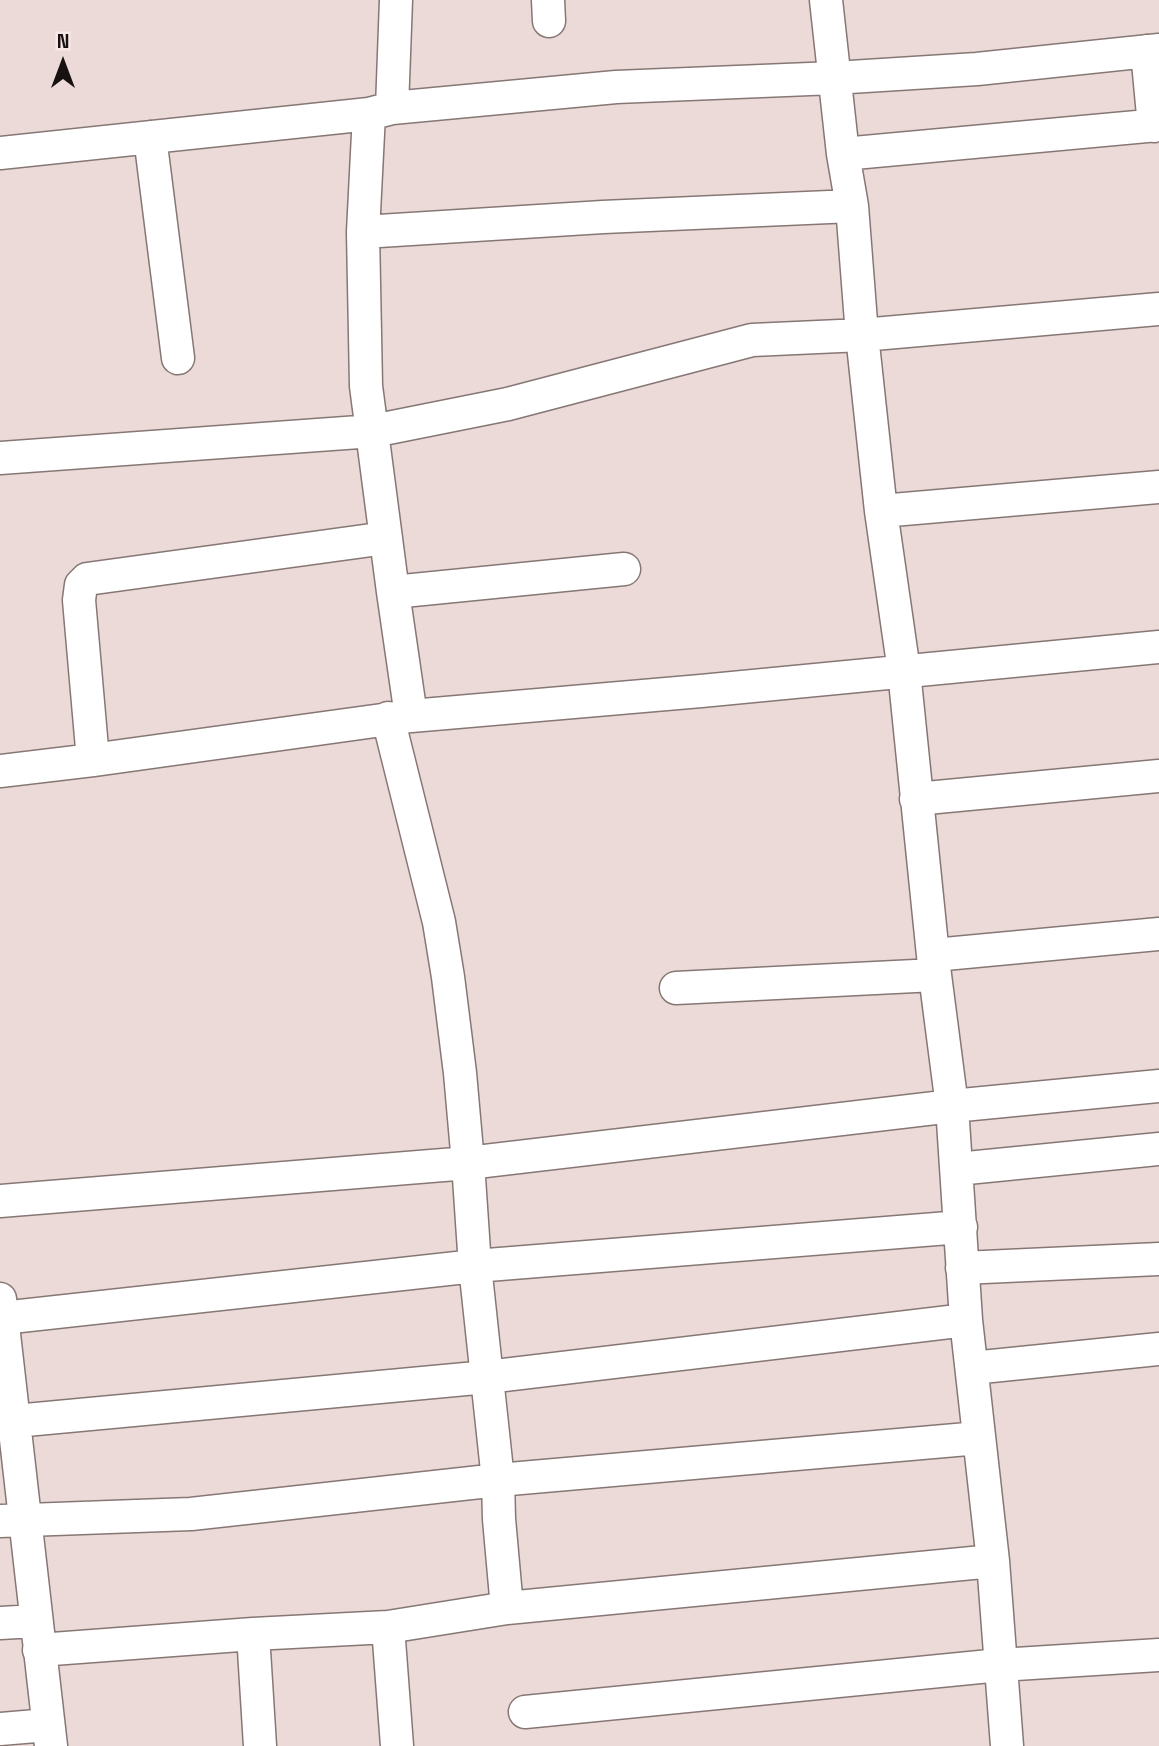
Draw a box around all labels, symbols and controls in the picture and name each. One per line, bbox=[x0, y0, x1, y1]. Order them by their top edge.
north arrow bbox=[28, 28, 98, 98]
text: N bbox=[57, 29, 69, 54]

